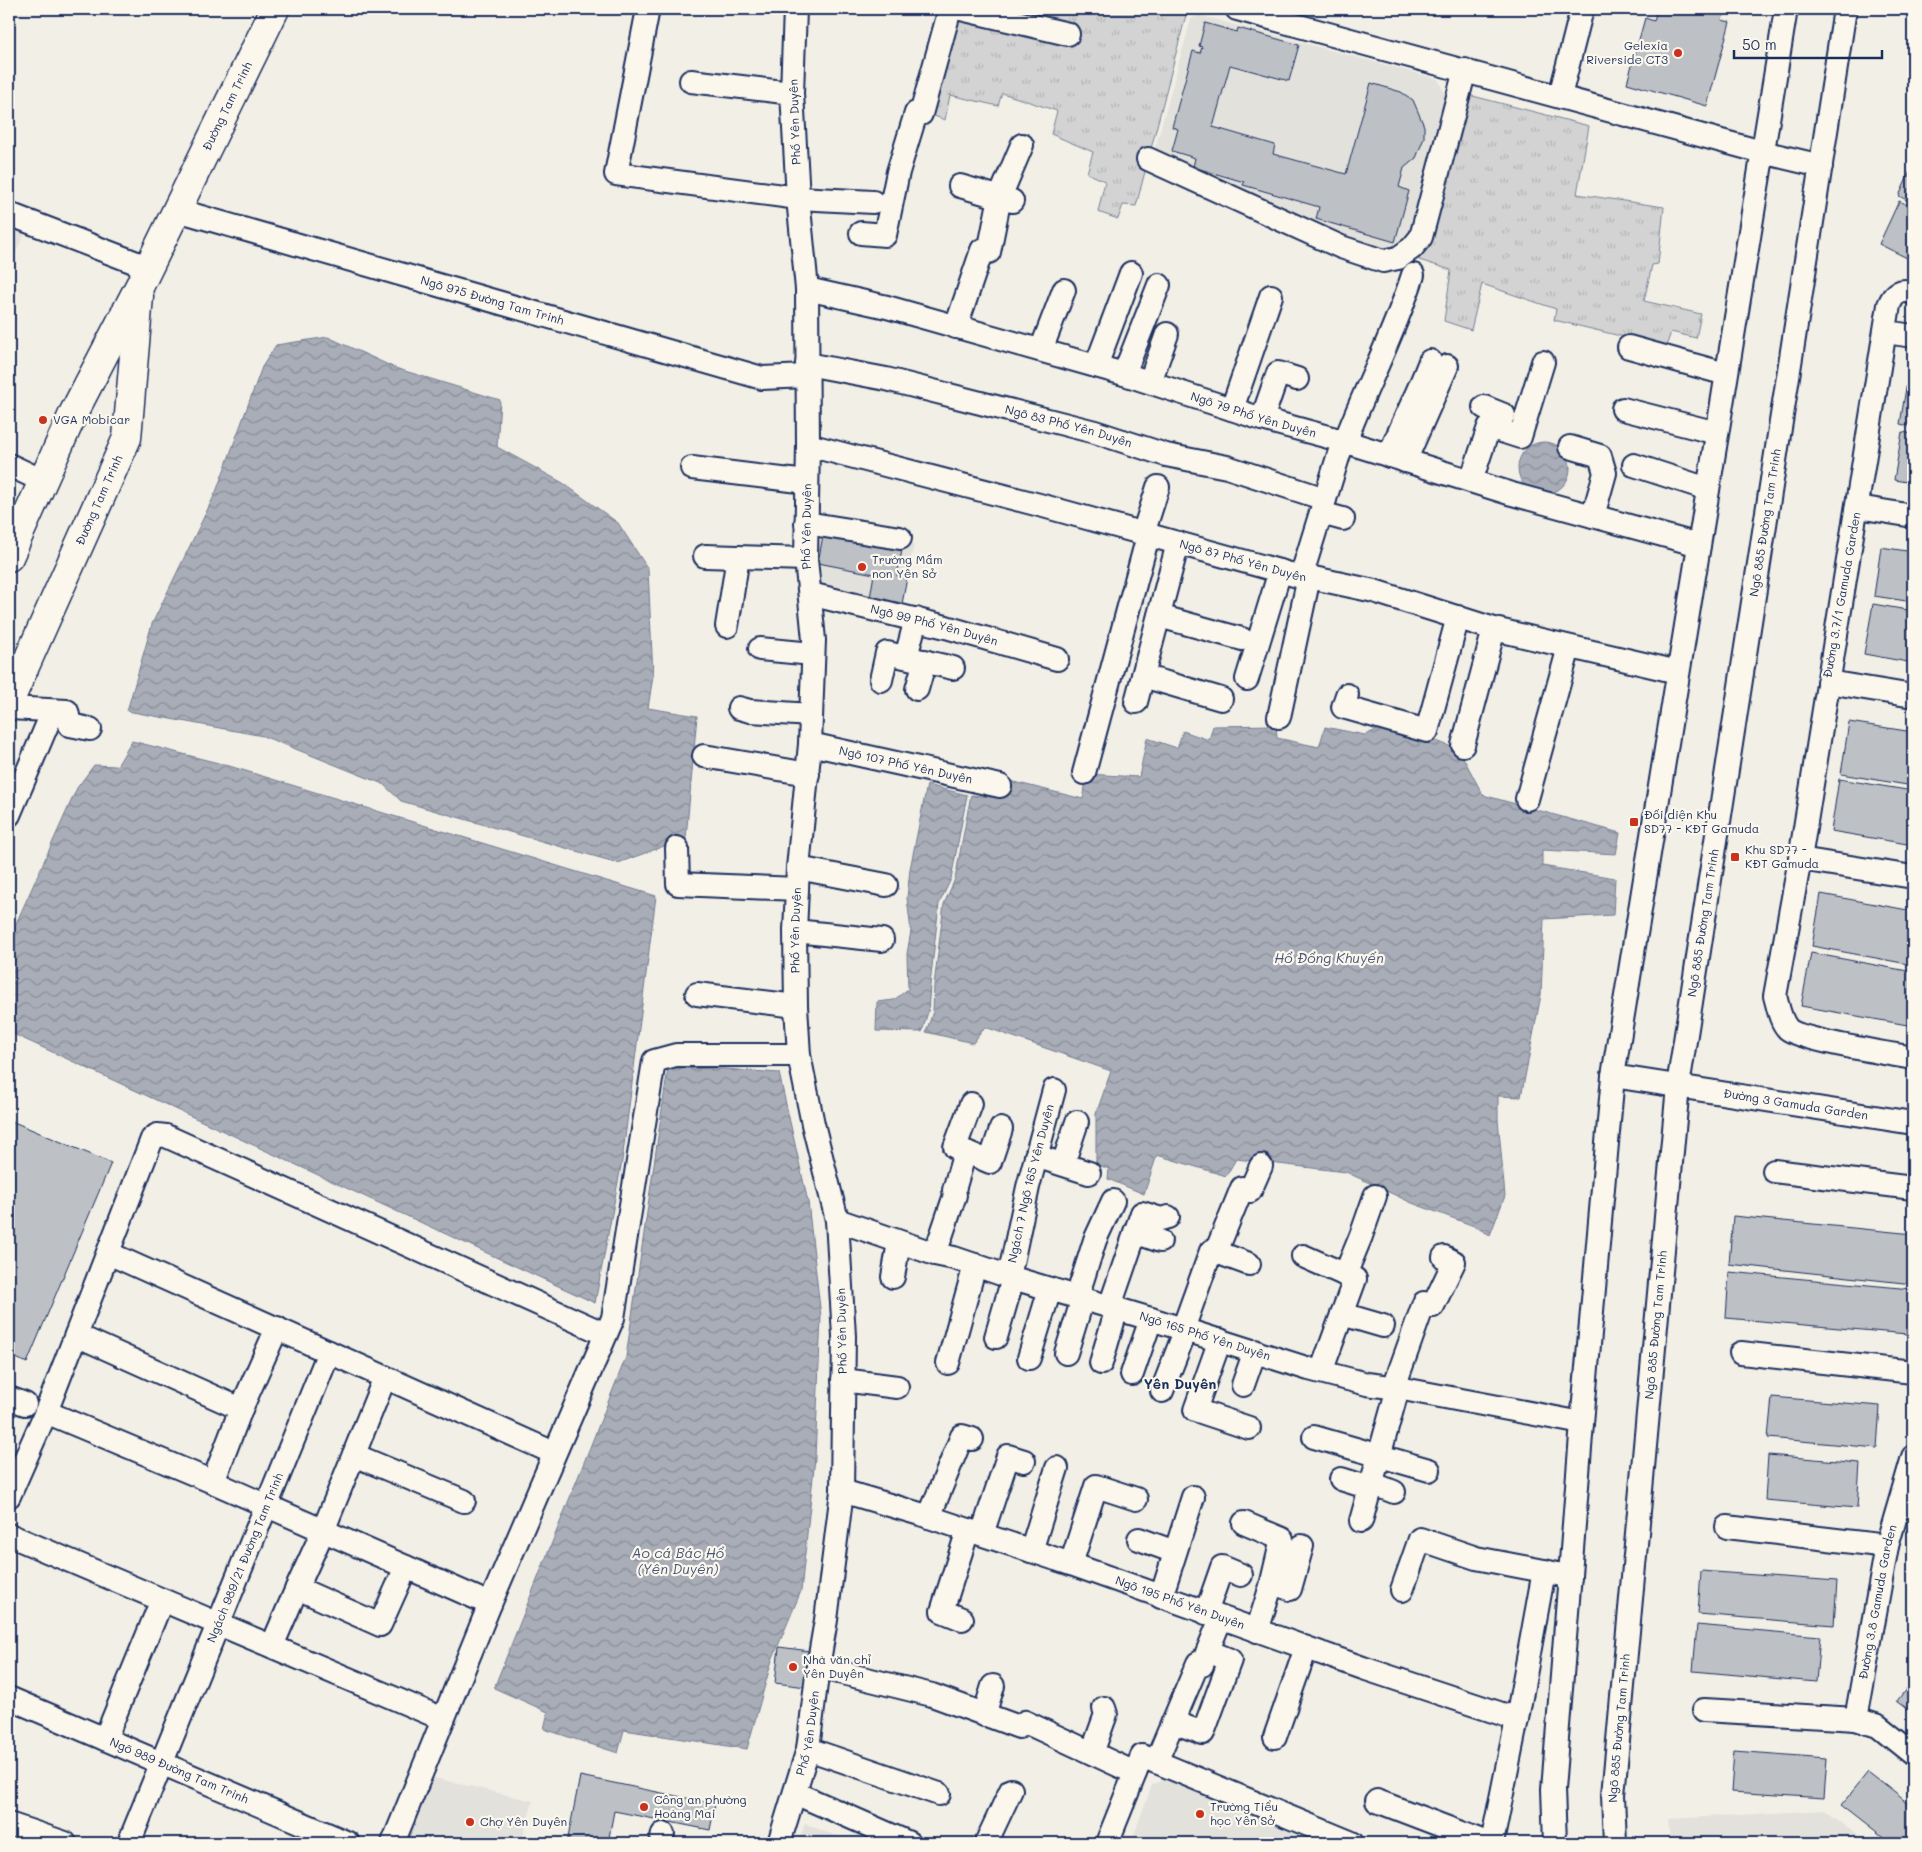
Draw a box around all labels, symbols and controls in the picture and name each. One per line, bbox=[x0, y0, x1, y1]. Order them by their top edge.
scale bar bbox=[1734, 28, 1882, 60]
text: 50 m bbox=[1742, 34, 1777, 54]
place label: Gelexia Riverside CT3 bbox=[1586, 37, 1668, 67]
marker: Gelexia Riverside CT3 bbox=[1672, 47, 1684, 59]
street label: Đường Tam Trinh bbox=[198, 58, 255, 153]
street label: Phố Yên Duyên bbox=[785, 79, 803, 165]
street label: Ngõ 975 Đường Tam Trinh bbox=[419, 271, 566, 328]
street label: Ngõ 79 Phố Yên Duyên bbox=[1189, 387, 1318, 440]
street label: Ngõ 83 Phố Yên Duyên bbox=[1004, 401, 1134, 451]
place label: VGA Mobicar bbox=[53, 411, 130, 427]
marker: VGA Mobicar bbox=[37, 414, 49, 426]
street label: Ngõ 885 Đường Tam Trinh bbox=[1745, 447, 1784, 598]
street label: Đường Tam Trinh bbox=[71, 452, 126, 547]
street label: Phố Yên Duyên bbox=[797, 483, 814, 570]
street label: Đường 3.7/1 Gamuda Garden bbox=[1819, 511, 1863, 679]
street label: Ngõ 87 Phố Yên Duyên bbox=[1178, 535, 1306, 584]
place label: Trường Mầm non Yên Sở bbox=[872, 551, 942, 581]
marker: Trường Mầm non Yên Sở bbox=[856, 561, 868, 573]
street label: Ngõ 99 Phố Yên Duyên bbox=[869, 600, 1000, 649]
street label: Ngõ 107 Phố Yên Duyên bbox=[838, 742, 974, 787]
place label: Đối diện Khu SD77 - KĐT Gamuda bbox=[1644, 806, 1759, 836]
marker: Đối diện Khu SD77 - KĐT Gamuda bbox=[1628, 816, 1640, 828]
place label: Khu SD77 - KĐT Gamuda bbox=[1745, 841, 1819, 871]
street label: Ngõ 885 Đường Tam Trinh bbox=[1683, 848, 1722, 998]
marker: Khu SD77 - KĐT Gamuda bbox=[1729, 851, 1741, 863]
street label: Phố Yên Duyên bbox=[786, 887, 804, 973]
water label: Hồ Đồng Khuyến bbox=[1274, 948, 1384, 967]
street label: Đường 3 Gamuda Garden bbox=[1722, 1084, 1869, 1123]
street label: Ngách 7 Ngõ 165 Yên Duyên bbox=[1003, 1102, 1057, 1264]
street label: Ngõ 885 Đường Tam Trinh bbox=[1640, 1250, 1670, 1400]
street label: Phố Yên Duyên bbox=[832, 1288, 850, 1374]
street label: Ngõ 165 Phố Yên Duyên bbox=[1138, 1307, 1273, 1363]
district label: Yên Duyên bbox=[1144, 1374, 1216, 1393]
street label: Ngách 989/21 Đường Tam Trinh bbox=[203, 1470, 286, 1645]
street label: Đường 3.8 Gamuda Garden bbox=[1854, 1523, 1900, 1680]
water label: Ao cá Bác Hồ (Yên Duyên) bbox=[632, 1543, 725, 1578]
street label: Ngõ 195 Phố Yên Duyên bbox=[1113, 1571, 1247, 1632]
place label: Nhà văn chỉ Yên Duyên bbox=[803, 1651, 872, 1681]
street label: Ngõ 885 Đường Tam Trinh bbox=[1604, 1653, 1633, 1803]
marker: Nhà văn chỉ Yên Duyên bbox=[787, 1661, 799, 1673]
street label: Phố Yên Duyên bbox=[791, 1690, 822, 1777]
street label: Ngõ 989 Đường Tam Trinh bbox=[108, 1733, 251, 1807]
place label: Công an phường Hoàng Mai bbox=[654, 1791, 747, 1821]
place label: Trường Tiểu học Yên Sở bbox=[1210, 1798, 1278, 1828]
marker: Công an phường Hoàng Mai bbox=[638, 1801, 650, 1813]
marker: Trường Tiểu học Yên Sở bbox=[1194, 1808, 1206, 1820]
place label: Chợ Yên Duyên bbox=[480, 1813, 567, 1829]
marker: Chợ Yên Duyên bbox=[464, 1816, 476, 1828]

